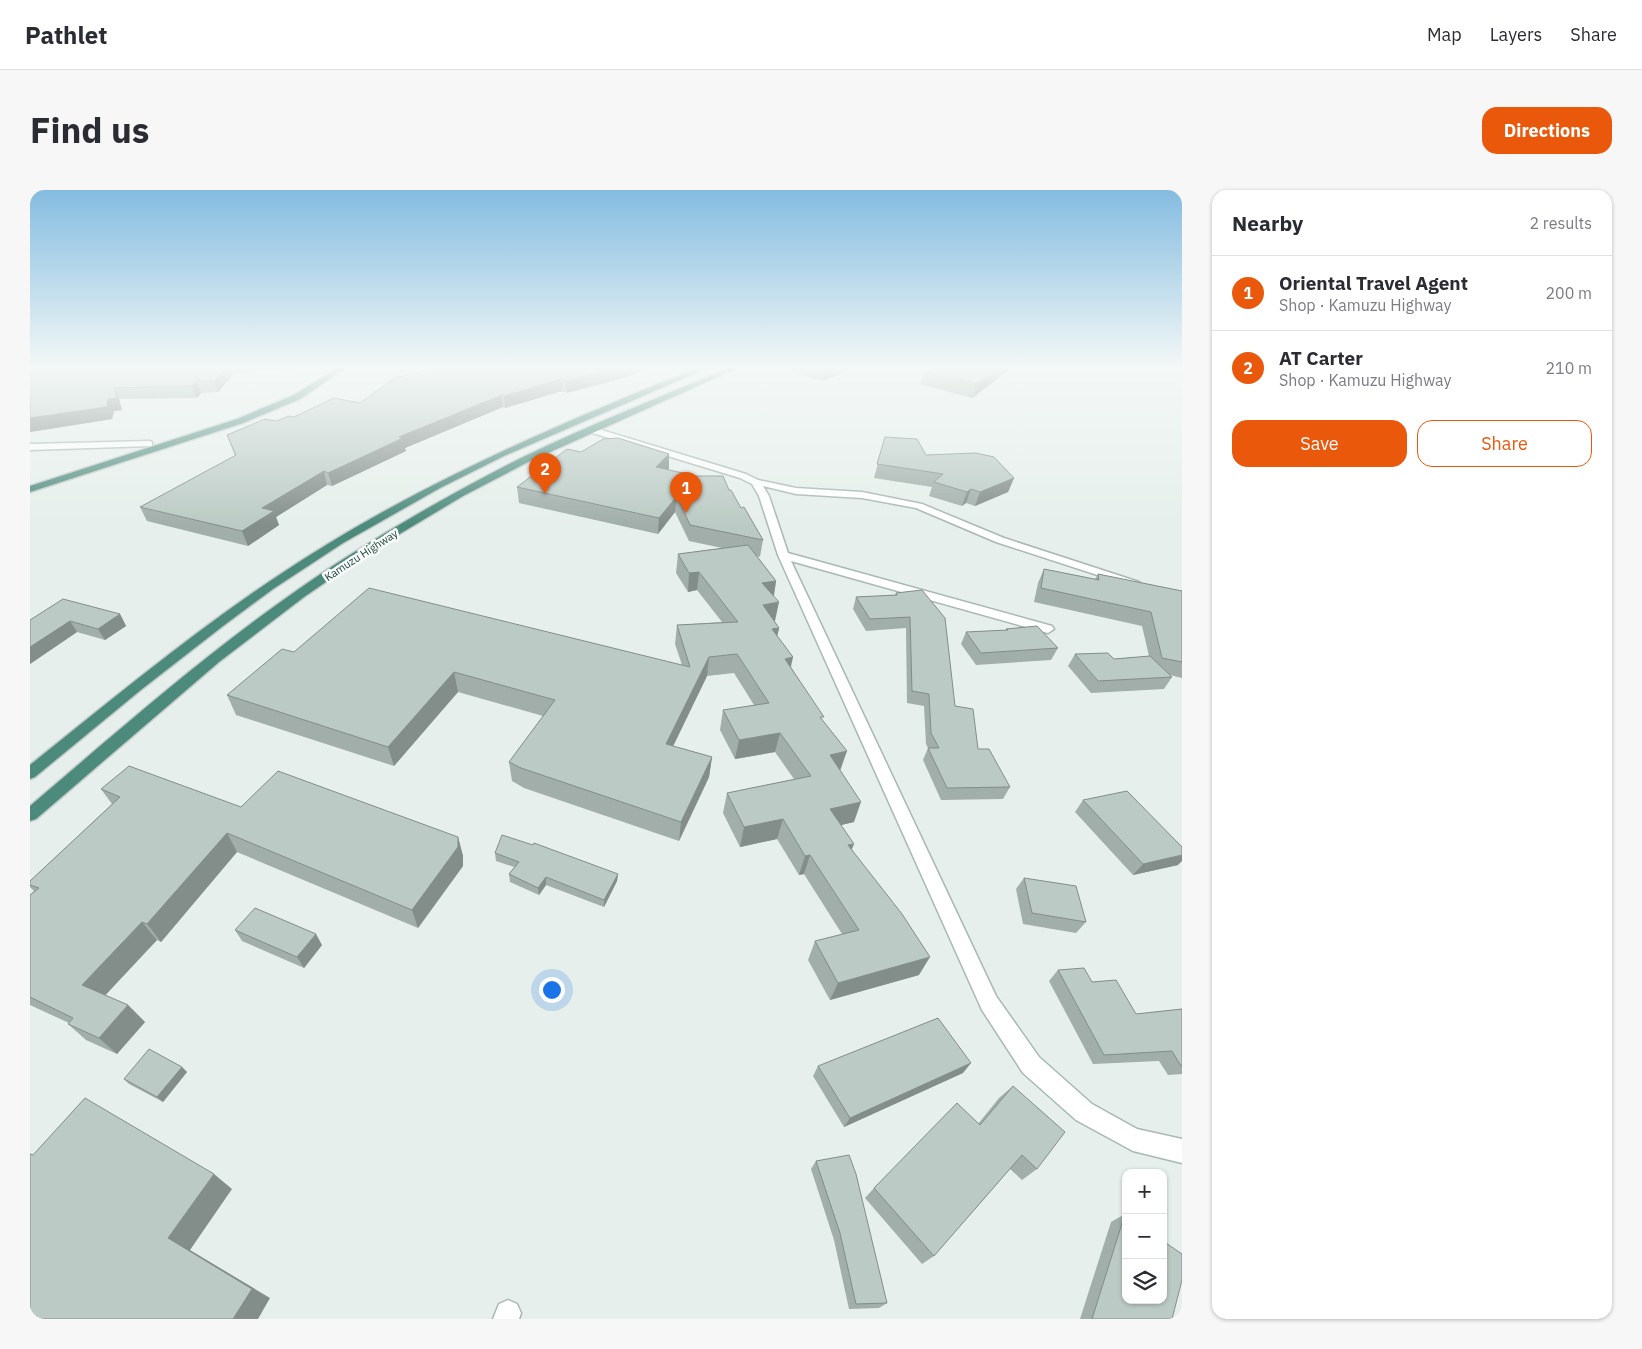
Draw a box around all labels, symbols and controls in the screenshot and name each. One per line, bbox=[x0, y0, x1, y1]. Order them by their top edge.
text: Pathlet bbox=[25, 19, 107, 51]
text: Map bbox=[1427, 23, 1462, 46]
text: Layers bbox=[1490, 23, 1542, 46]
text: Share bbox=[1570, 23, 1617, 46]
text: Find us bbox=[30, 107, 149, 153]
button: Directions bbox=[1482, 107, 1612, 154]
text: Nearby bbox=[1232, 209, 1303, 237]
text: 2 results bbox=[1529, 213, 1592, 233]
text: Oriental Travel Agent bbox=[1279, 271, 1468, 295]
text: 1 bbox=[1243, 283, 1253, 303]
text: 200 m bbox=[1545, 283, 1592, 303]
text: Shop · Kamuzu Highway bbox=[1279, 295, 1452, 315]
text: AT Carter bbox=[1279, 346, 1363, 370]
text: 2 bbox=[1243, 358, 1253, 378]
text: 210 m bbox=[1545, 358, 1592, 378]
text: Shop · Kamuzu Highway bbox=[1279, 370, 1452, 390]
button: Save bbox=[1232, 420, 1407, 467]
button: Share bbox=[1417, 420, 1592, 467]
pin: 2 bbox=[529, 453, 561, 494]
pin: 1 bbox=[670, 472, 702, 513]
street label: Kamuzu Highway bbox=[322, 526, 401, 584]
your location bbox=[539, 977, 565, 1003]
map controls bbox=[1122, 1169, 1167, 1304]
button: + bbox=[1122, 1169, 1167, 1214]
button: − bbox=[1122, 1214, 1167, 1259]
button: layers bbox=[1122, 1259, 1167, 1304]

